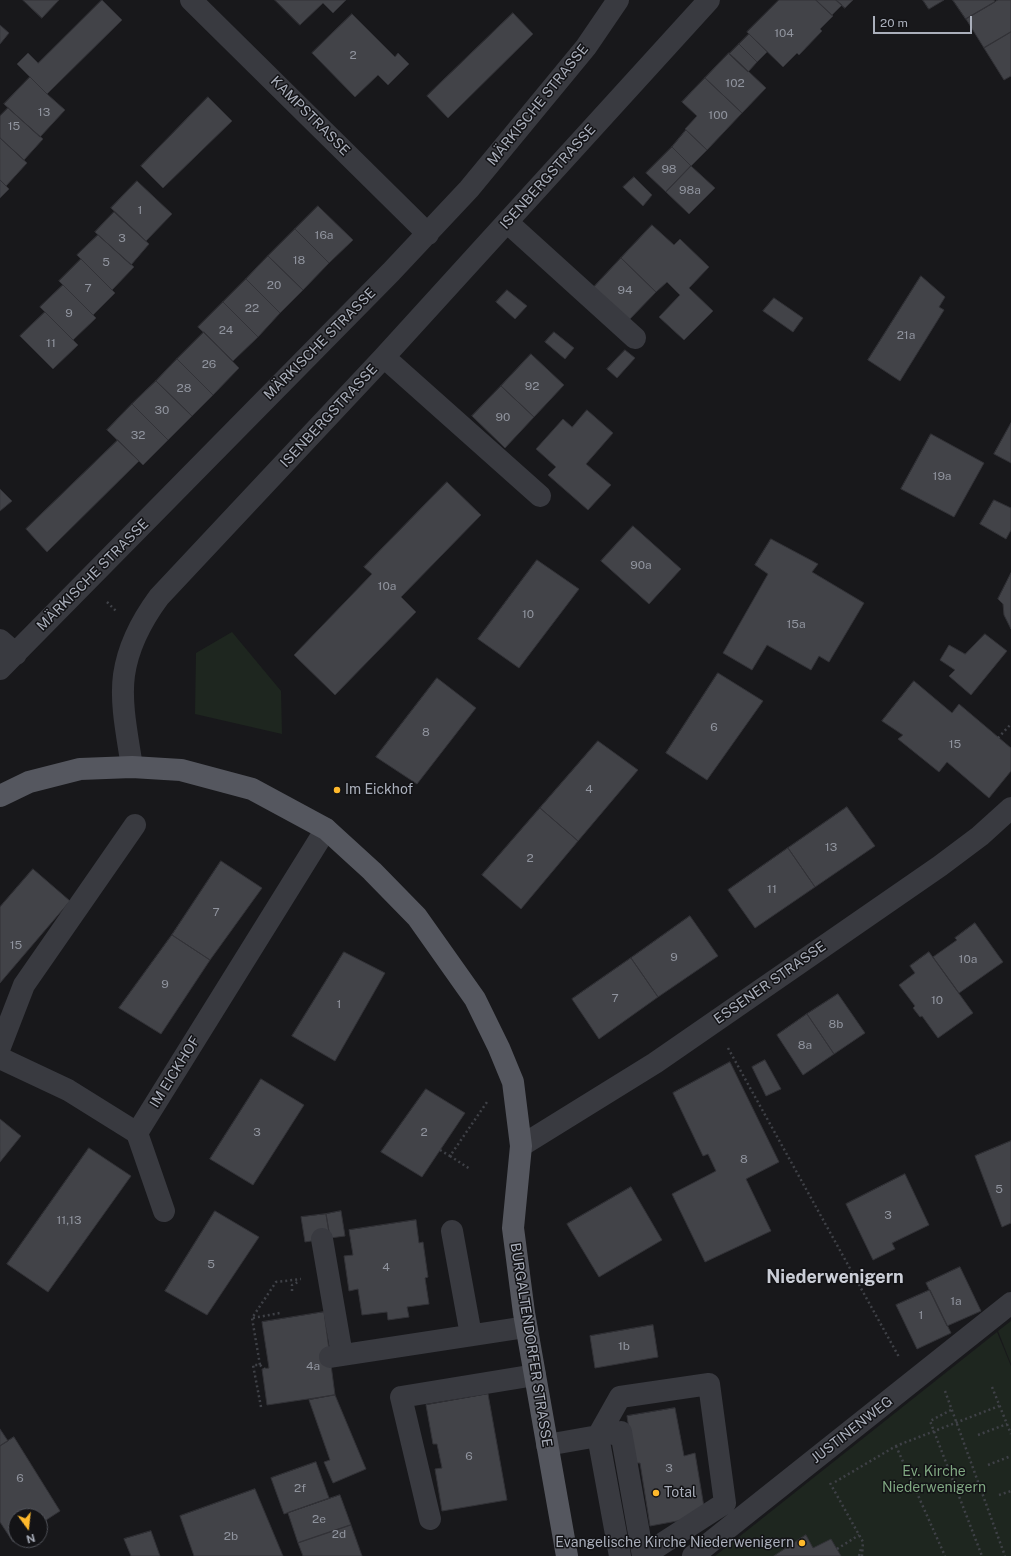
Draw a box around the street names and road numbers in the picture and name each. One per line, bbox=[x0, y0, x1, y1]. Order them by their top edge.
street label: MÄRKISCHE STRASSE bbox=[484, 41, 592, 169]
street label: KAMPSTRASSE bbox=[267, 73, 353, 159]
street label: ISENBERGSTRASSE bbox=[497, 121, 599, 233]
street label: MÄRKISCHE STRASSE bbox=[261, 285, 379, 403]
street label: ISENBERGSTRASSE bbox=[277, 361, 381, 471]
street label: MÄRKISCHE STRASSE bbox=[34, 516, 152, 634]
street label: ESSENER STRASSE bbox=[711, 938, 829, 1028]
street label: IM EICKHOF bbox=[146, 1033, 204, 1111]
street label: BURGALTENDORFER STRASSE bbox=[507, 1242, 555, 1448]
street label: JUSTINENWEG bbox=[808, 1393, 896, 1467]

